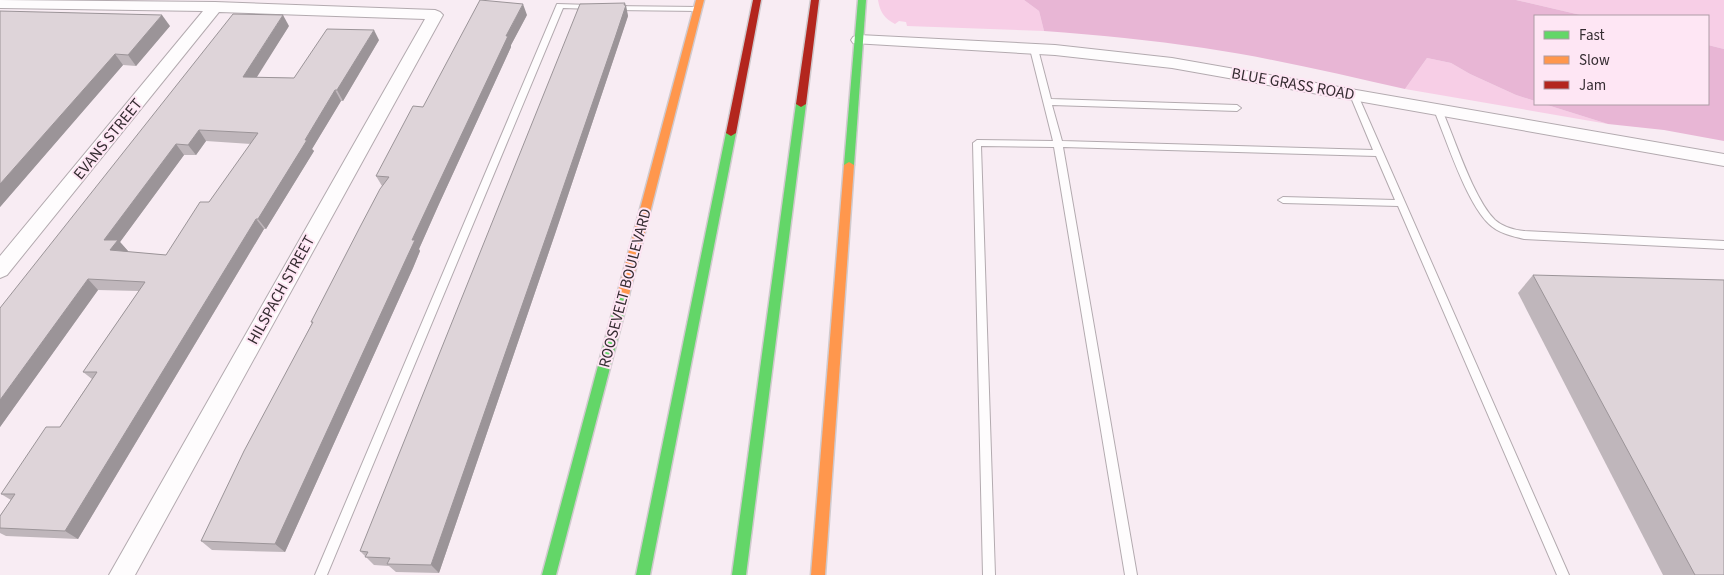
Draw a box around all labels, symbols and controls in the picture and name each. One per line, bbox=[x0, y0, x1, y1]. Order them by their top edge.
legend bbox=[1534, 15, 1709, 105]
text: Fast bbox=[1579, 25, 1605, 46]
text: Slow bbox=[1579, 50, 1610, 71]
street label: BLUE GRASS ROAD bbox=[1230, 62, 1356, 106]
text: Jam bbox=[1579, 75, 1606, 96]
street label: EVANS STREET bbox=[68, 93, 148, 184]
street label: ROOSEVELT BOULEVARD bbox=[593, 206, 657, 370]
street label: HILSPACH STREET bbox=[242, 231, 320, 348]

